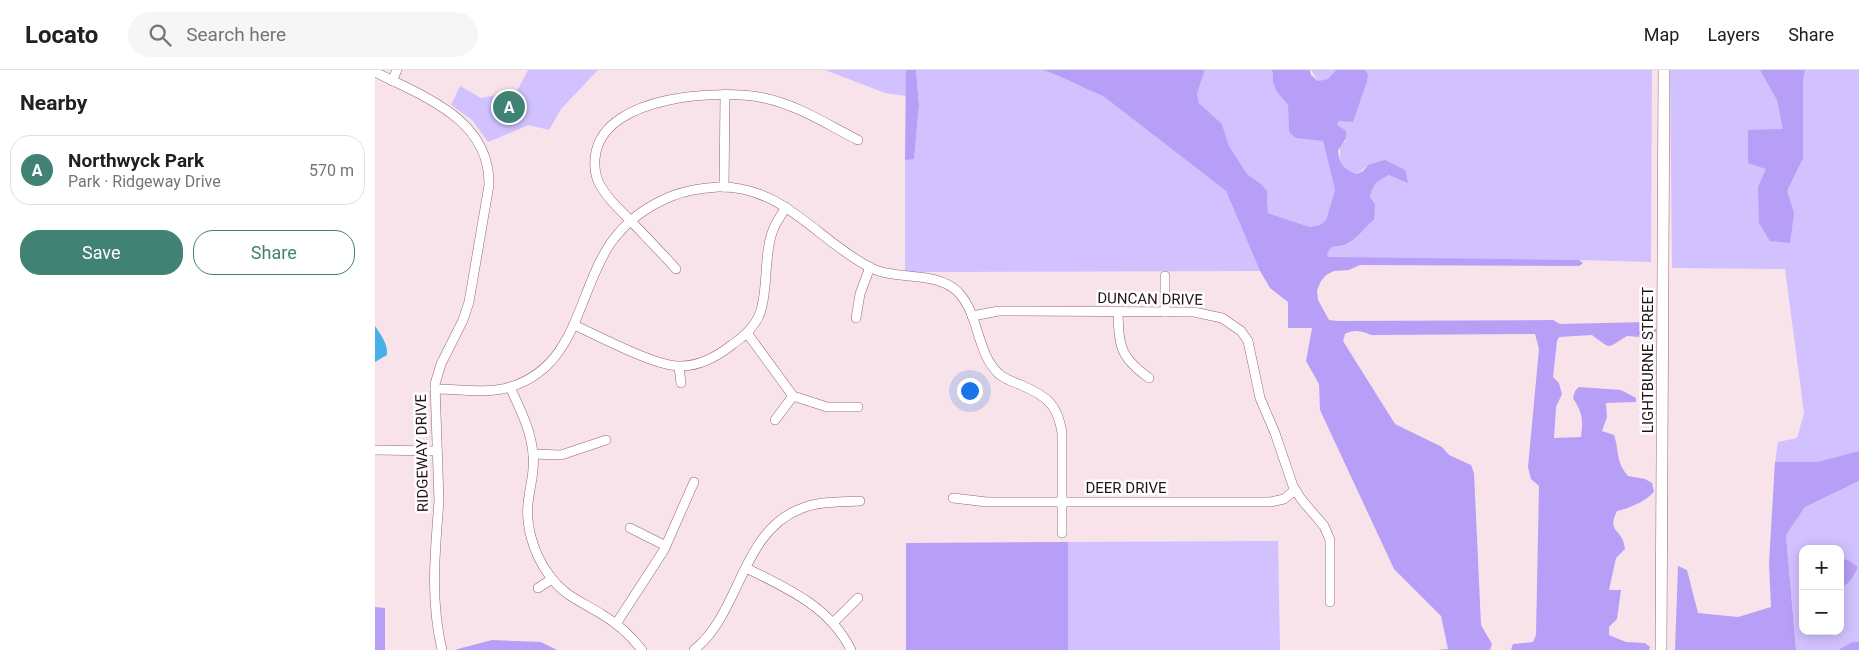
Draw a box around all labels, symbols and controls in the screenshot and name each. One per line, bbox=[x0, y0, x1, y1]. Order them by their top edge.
search box bbox=[128, 12, 478, 57]
text: Locato bbox=[25, 21, 98, 49]
icon: search bbox=[146, 21, 174, 49]
text: Search here bbox=[186, 23, 286, 46]
text: Map bbox=[1644, 24, 1679, 45]
text: Layers bbox=[1707, 24, 1760, 45]
text: Share bbox=[1788, 24, 1834, 45]
pin: A bbox=[493, 88, 525, 126]
text: Nearby bbox=[20, 91, 87, 115]
text: Northwyck Park bbox=[68, 149, 204, 172]
text: A bbox=[32, 161, 42, 180]
text: 570 m bbox=[309, 161, 354, 180]
text: Park · Ridgeway Drive bbox=[68, 172, 221, 191]
button: Save bbox=[20, 230, 183, 275]
button: Share bbox=[193, 230, 355, 275]
street label: LIGHTBURNE STREET bbox=[1639, 287, 1657, 433]
street label: DUNCAN DRIVE bbox=[1097, 289, 1203, 309]
your location bbox=[957, 378, 983, 404]
street label: RIDGEWAY DRIVE bbox=[412, 393, 432, 512]
street label: DEER DRIVE bbox=[1085, 479, 1167, 497]
map controls bbox=[1799, 545, 1844, 635]
button: + bbox=[1799, 545, 1844, 590]
button: − bbox=[1799, 590, 1844, 635]

